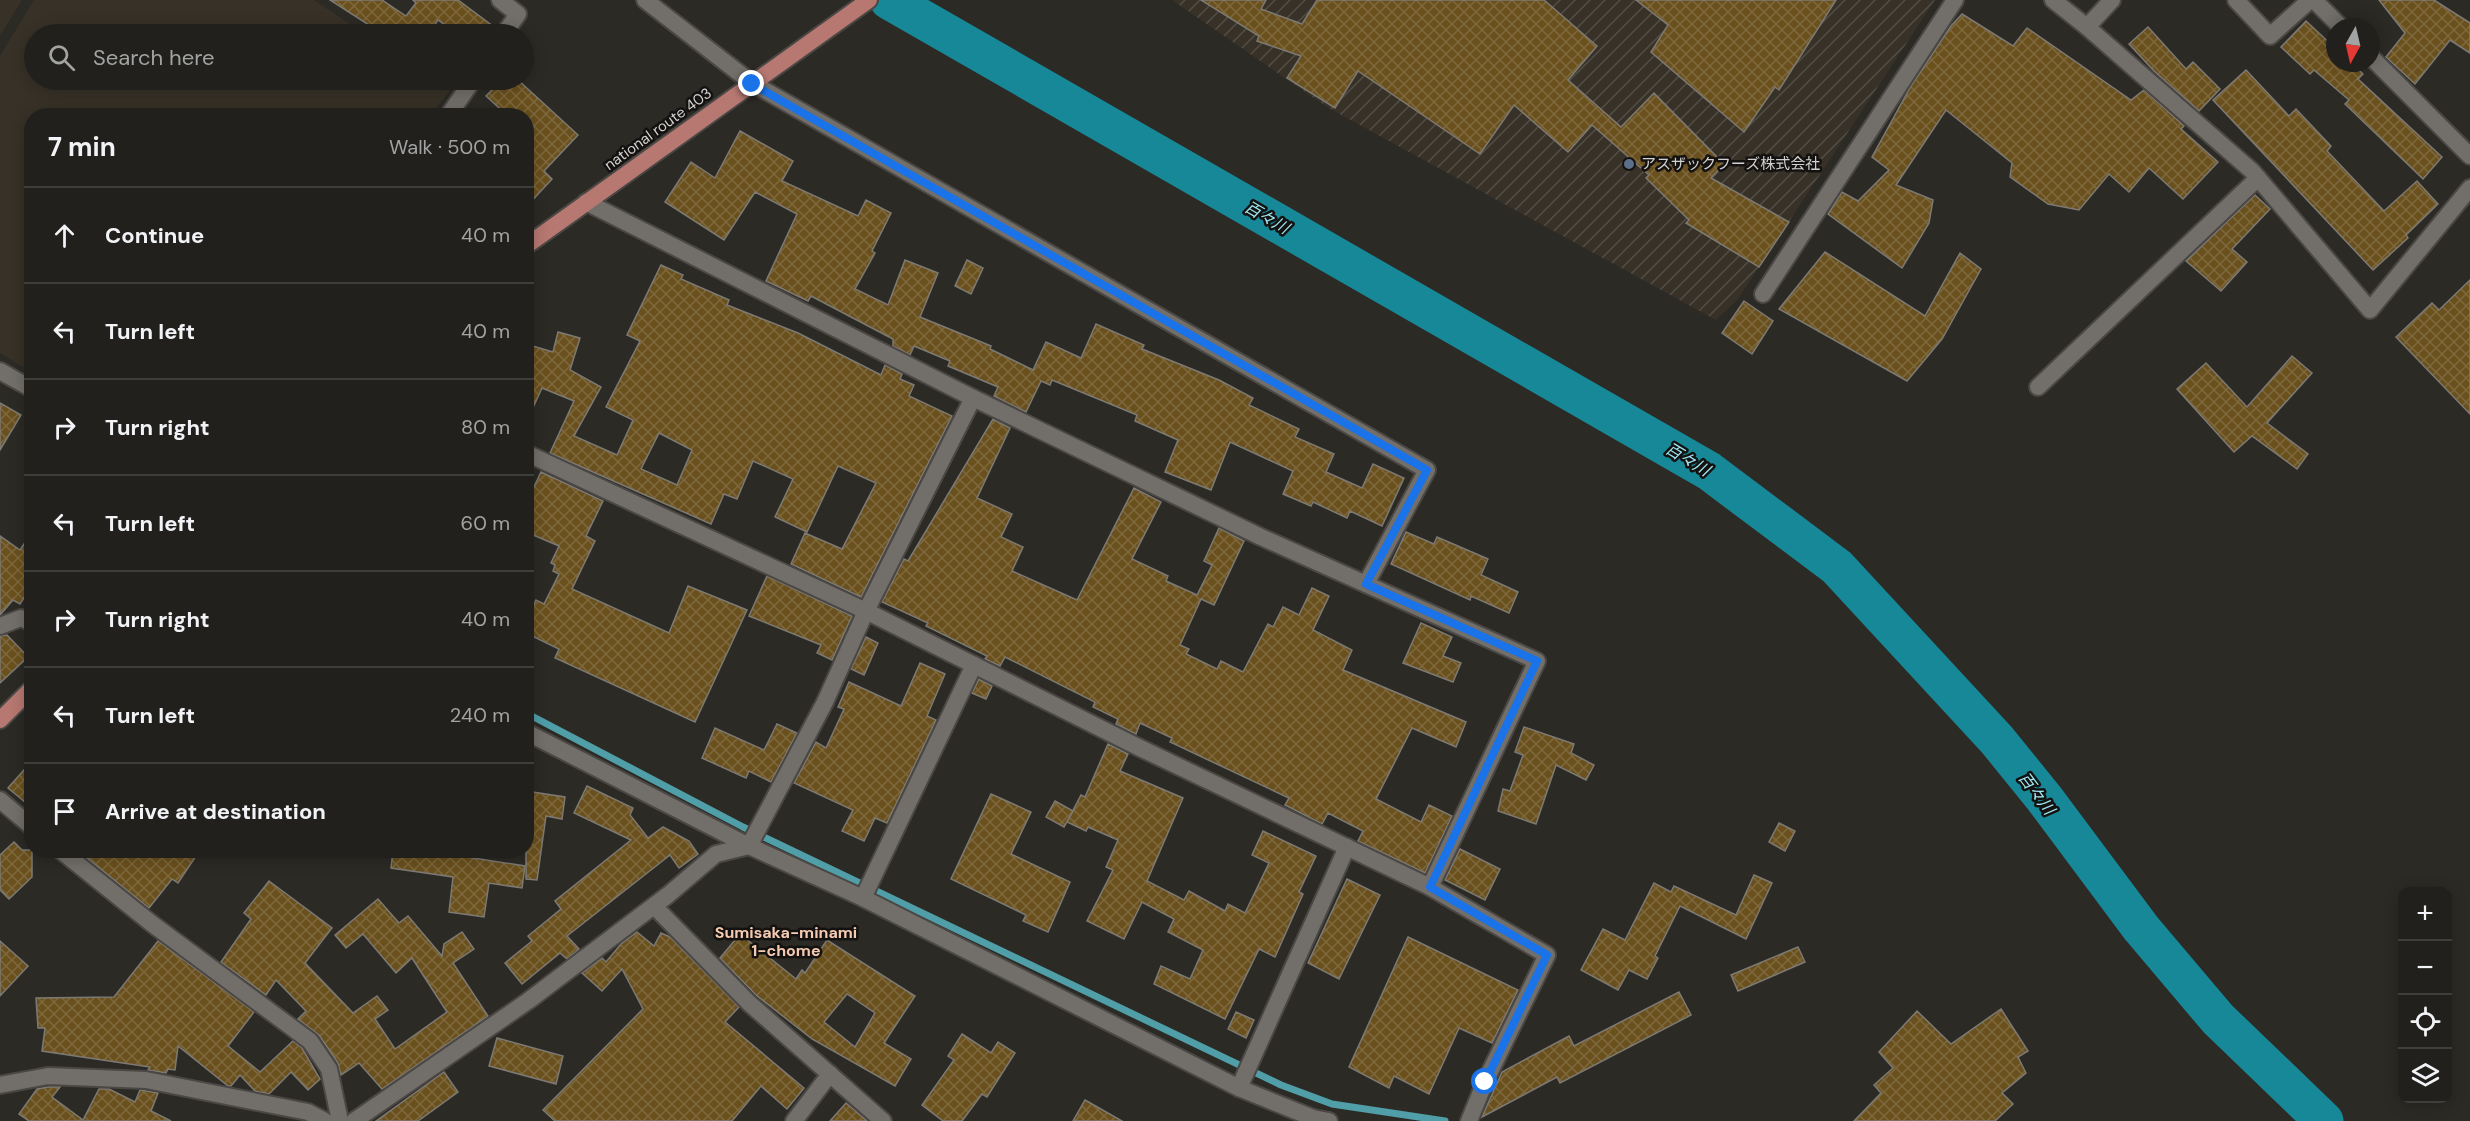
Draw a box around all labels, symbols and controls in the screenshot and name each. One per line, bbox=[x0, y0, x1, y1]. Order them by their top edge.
north arrow bbox=[2326, 18, 2380, 72]
search box bbox=[24, 24, 534, 90]
icon: search bbox=[45, 41, 78, 74]
text: Search here bbox=[93, 43, 214, 72]
route end bbox=[738, 70, 764, 96]
street label: national route 403 bbox=[600, 83, 716, 175]
text: 7 min bbox=[48, 130, 116, 164]
text: Walk · 500 m bbox=[389, 134, 510, 160]
place label: アスザックフーズ株式会社 bbox=[1641, 154, 1820, 174]
marker: アスザックフーズ株式会社 bbox=[1622, 157, 1636, 171]
water label: 百々川 bbox=[1241, 196, 1295, 240]
icon: ahead bbox=[48, 219, 81, 252]
text: Continue bbox=[105, 221, 204, 250]
text: 40 m bbox=[461, 222, 510, 248]
icon: left bbox=[48, 315, 81, 348]
text: Turn left bbox=[105, 317, 195, 346]
text: 40 m bbox=[461, 318, 510, 344]
icon: right bbox=[48, 411, 81, 444]
text: Turn right bbox=[105, 413, 210, 442]
text: 80 m bbox=[461, 414, 510, 440]
water label: 百々川 bbox=[1662, 438, 1715, 482]
icon: left bbox=[48, 507, 81, 540]
text: Turn left bbox=[105, 509, 195, 538]
text: 60 m bbox=[461, 510, 510, 536]
icon: right bbox=[48, 603, 81, 636]
text: Turn right bbox=[105, 605, 210, 634]
text: 40 m bbox=[461, 606, 510, 632]
icon: left bbox=[48, 699, 81, 732]
text: Turn left bbox=[105, 701, 195, 730]
text: 240 m bbox=[450, 702, 510, 728]
water label: 百々川 bbox=[2014, 768, 2061, 820]
icon: arrive bbox=[48, 795, 81, 828]
text: Arrive at destination bbox=[105, 797, 326, 826]
map controls bbox=[2398, 887, 2452, 1103]
button: + bbox=[2398, 887, 2452, 941]
district label: Sumisaka-minami 1-chome bbox=[715, 922, 857, 961]
button: − bbox=[2398, 941, 2452, 995]
button: locate bbox=[2398, 995, 2452, 1049]
button: layers bbox=[2398, 1049, 2452, 1103]
route start bbox=[1471, 1068, 1497, 1094]

